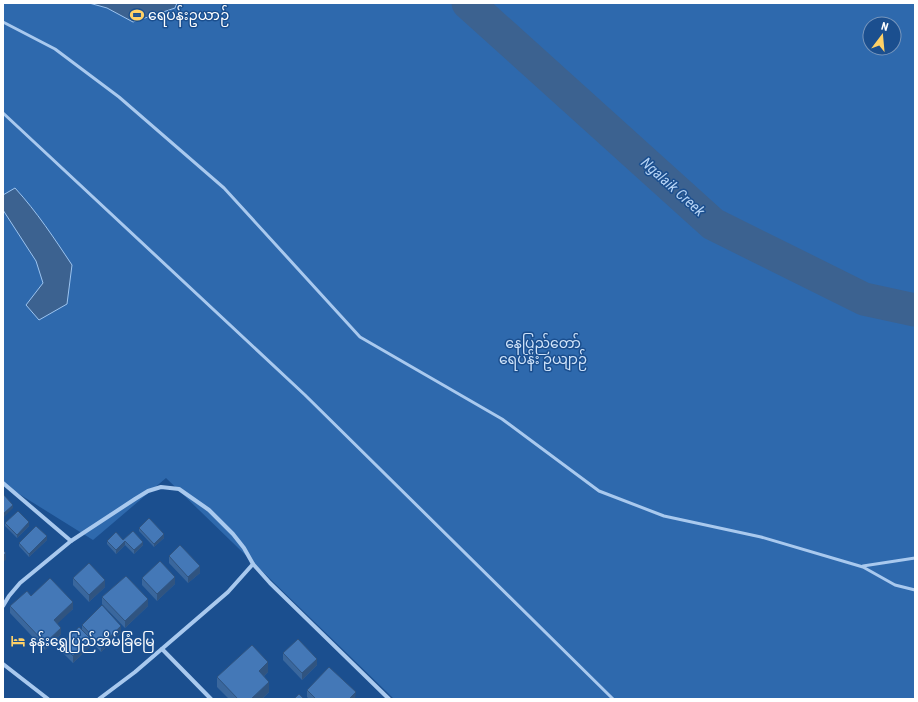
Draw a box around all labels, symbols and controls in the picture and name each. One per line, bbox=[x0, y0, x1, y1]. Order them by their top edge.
place label: ရေပန်းဥယာဉ် bbox=[148, 5, 229, 27]
sports icon: ရေပန်းဥယာဉ် bbox=[129, 7, 145, 23]
north arrow bbox=[862, 16, 902, 56]
text: N bbox=[880, 20, 890, 34]
water label: Ngalaik Creek bbox=[637, 154, 709, 221]
park label: နေပြည်တော် ရေပန်း ဥယျာဉ် bbox=[499, 333, 587, 371]
place label: နန်းရွှေပြည်အိမ်ခြံမြေ bbox=[29, 631, 155, 653]
hotel icon: နန်းရွှေပြည်အိမ်ခြံမြေ bbox=[10, 633, 26, 649]

